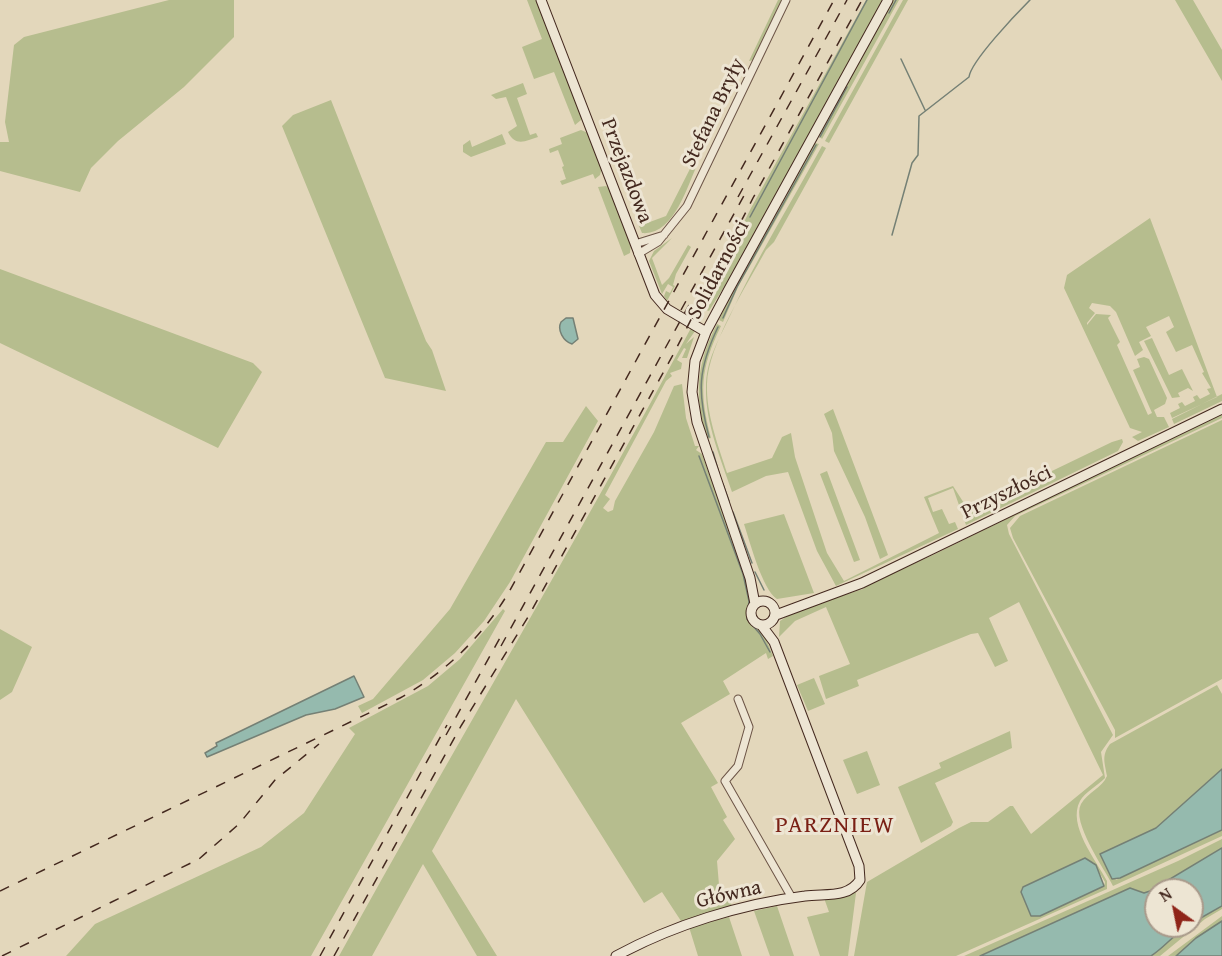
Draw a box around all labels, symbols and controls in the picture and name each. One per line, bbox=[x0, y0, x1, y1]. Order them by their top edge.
street label: Stefana Bryły bbox=[677, 54, 751, 172]
street label: Przejazdowa bbox=[595, 115, 657, 227]
street label: Solidarności bbox=[682, 216, 756, 324]
street label: Przyszłości bbox=[958, 460, 1056, 526]
district label: PARZNIEW bbox=[775, 812, 895, 840]
street label: Główna bbox=[694, 875, 764, 915]
north arrow bbox=[1144, 878, 1204, 938]
text: N bbox=[1154, 882, 1176, 908]

